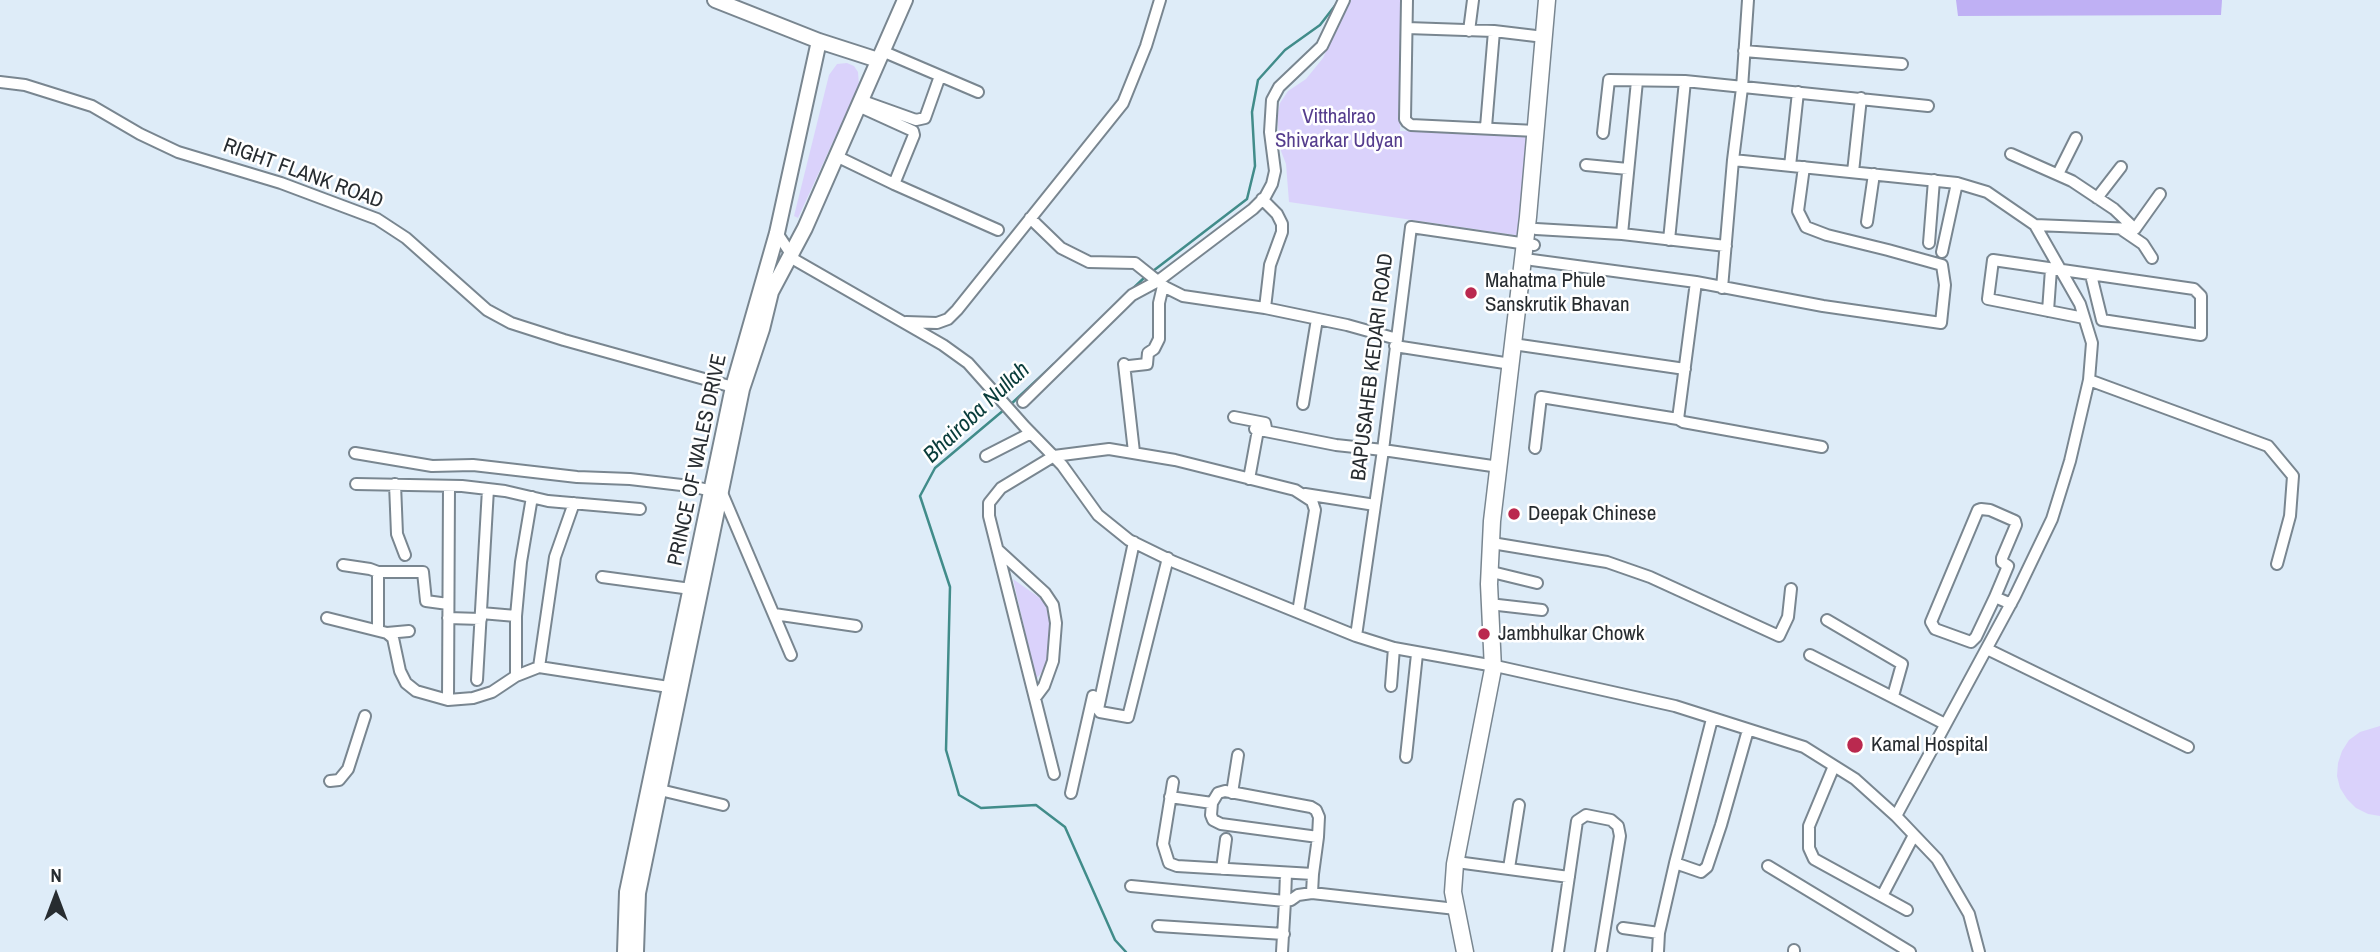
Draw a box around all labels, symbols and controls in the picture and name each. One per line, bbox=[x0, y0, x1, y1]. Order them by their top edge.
park label: Vitthalrao Shivarkar Udyan bbox=[1275, 104, 1403, 154]
street label: RIGHT FLANK ROAD bbox=[220, 133, 386, 215]
street label: BAPUSAHEB KEDARI ROAD bbox=[1347, 252, 1399, 482]
place label: Mahatma Phule Sanskrutik Bhavan bbox=[1485, 268, 1630, 318]
marker: Mahatma Phule Sanskrutik Bhavan bbox=[1463, 285, 1479, 301]
street label: PRINCE OF WALES DRIVE bbox=[663, 352, 733, 568]
water label: Bhairoba Nullah bbox=[918, 357, 1036, 469]
place label: Deepak Chinese bbox=[1528, 501, 1656, 527]
marker: Deepak Chinese bbox=[1506, 506, 1522, 522]
place label: Jambhulkar Chowk bbox=[1498, 621, 1644, 647]
marker: Jambhulkar Chowk bbox=[1476, 626, 1492, 642]
place label: Kamal Hospital bbox=[1871, 732, 1988, 758]
marker: Kamal Hospital bbox=[1845, 735, 1865, 755]
north arrow bbox=[21, 861, 91, 931]
text: N bbox=[50, 862, 62, 888]

